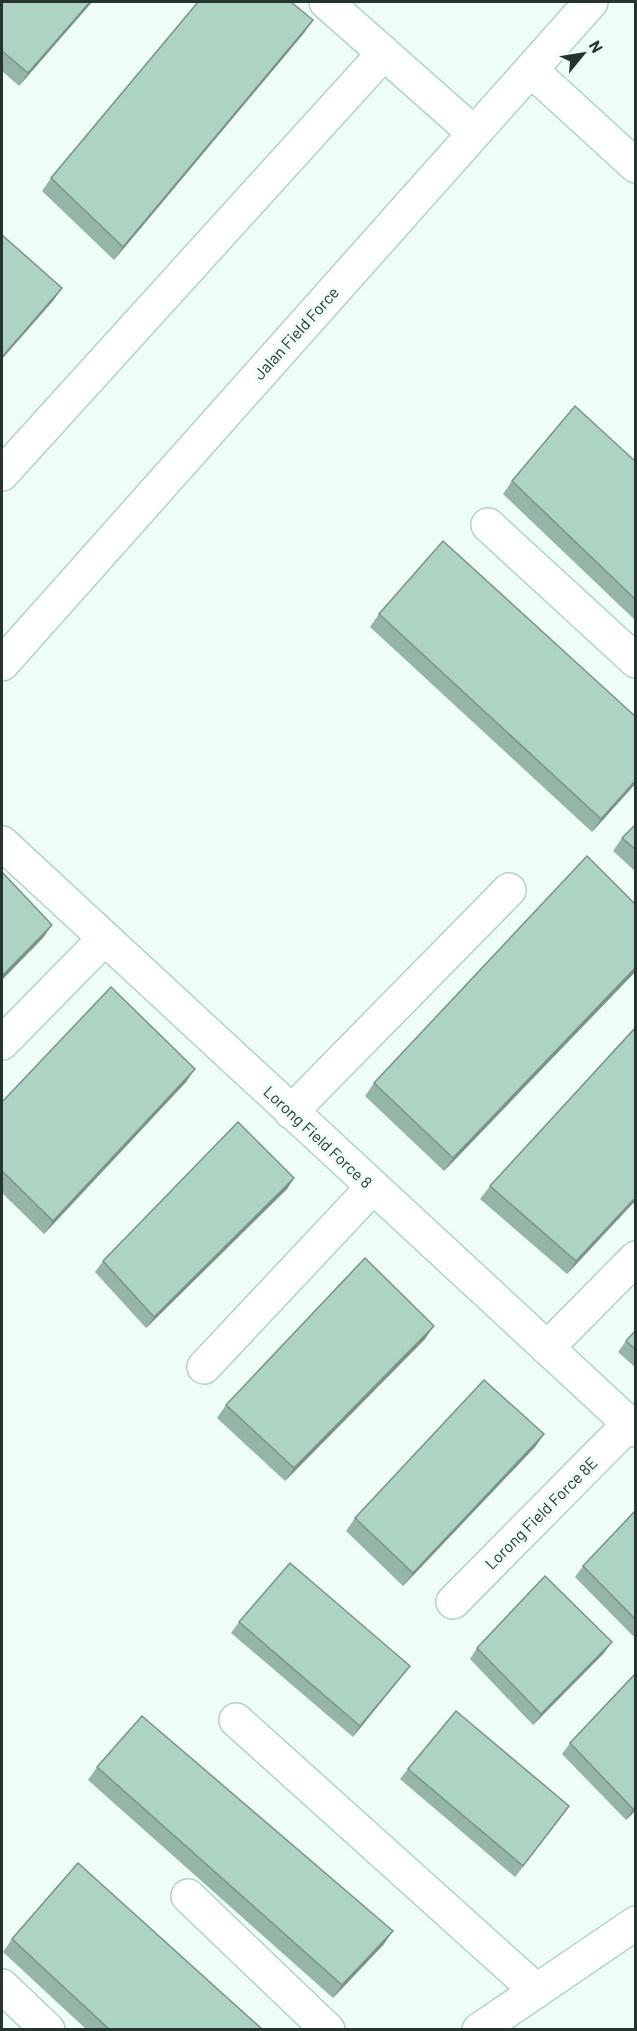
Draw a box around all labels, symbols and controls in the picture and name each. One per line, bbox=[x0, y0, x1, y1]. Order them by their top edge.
north arrow bbox=[553, 24, 613, 84]
text: N bbox=[586, 37, 607, 56]
street label: Jalan Field Force bbox=[249, 282, 342, 383]
street label: Lorong Field Force 8 bbox=[260, 1082, 376, 1192]
street label: Lorong Field Force 8E bbox=[481, 1453, 601, 1573]

